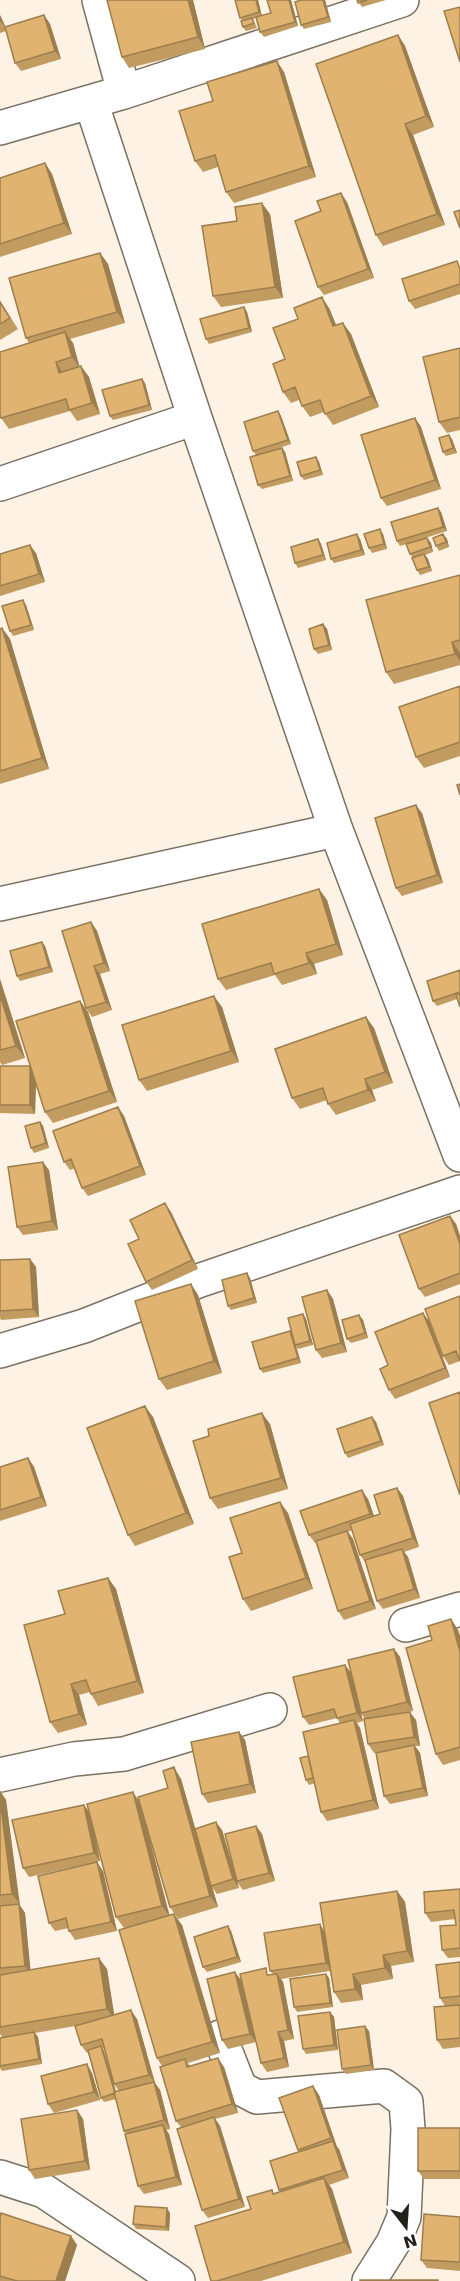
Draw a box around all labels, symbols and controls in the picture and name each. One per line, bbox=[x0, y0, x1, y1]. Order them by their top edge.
north arrow bbox=[376, 2197, 436, 2257]
text: N bbox=[401, 2230, 419, 2252]

